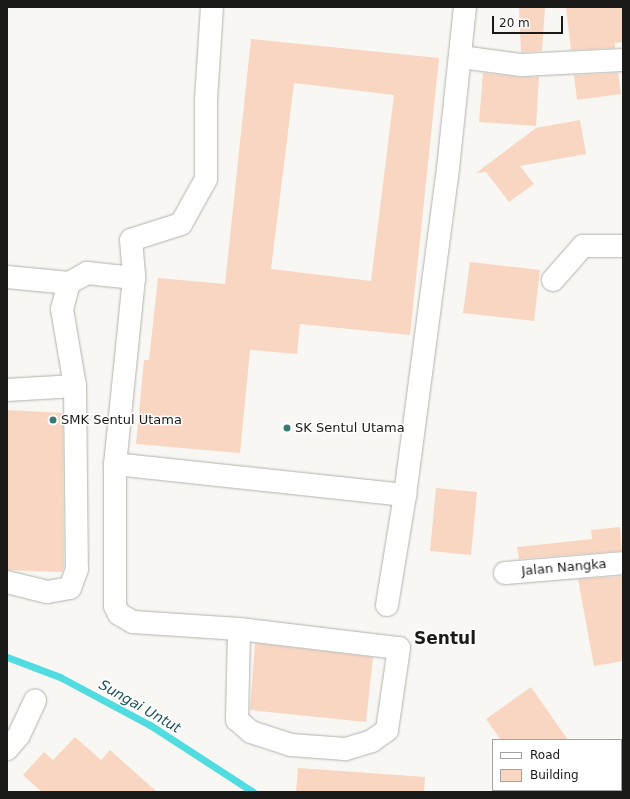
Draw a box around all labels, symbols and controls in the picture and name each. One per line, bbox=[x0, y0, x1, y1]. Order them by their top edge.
scale bar bbox=[494, 8, 565, 34]
text: 20 m bbox=[499, 16, 530, 30]
place label: SMK Sentul Utama bbox=[61, 412, 182, 428]
marker: SMK Sentul Utama bbox=[48, 415, 58, 425]
place label: SK Sentul Utama bbox=[295, 420, 405, 436]
marker: SK Sentul Utama bbox=[282, 423, 292, 433]
street label: Jalan Nangka bbox=[521, 557, 607, 579]
district label: Sentul bbox=[414, 629, 476, 649]
water label: Sungai Untut bbox=[96, 676, 184, 736]
legend bbox=[492, 739, 622, 791]
text: Road bbox=[530, 748, 560, 762]
text: Building bbox=[530, 768, 579, 782]

